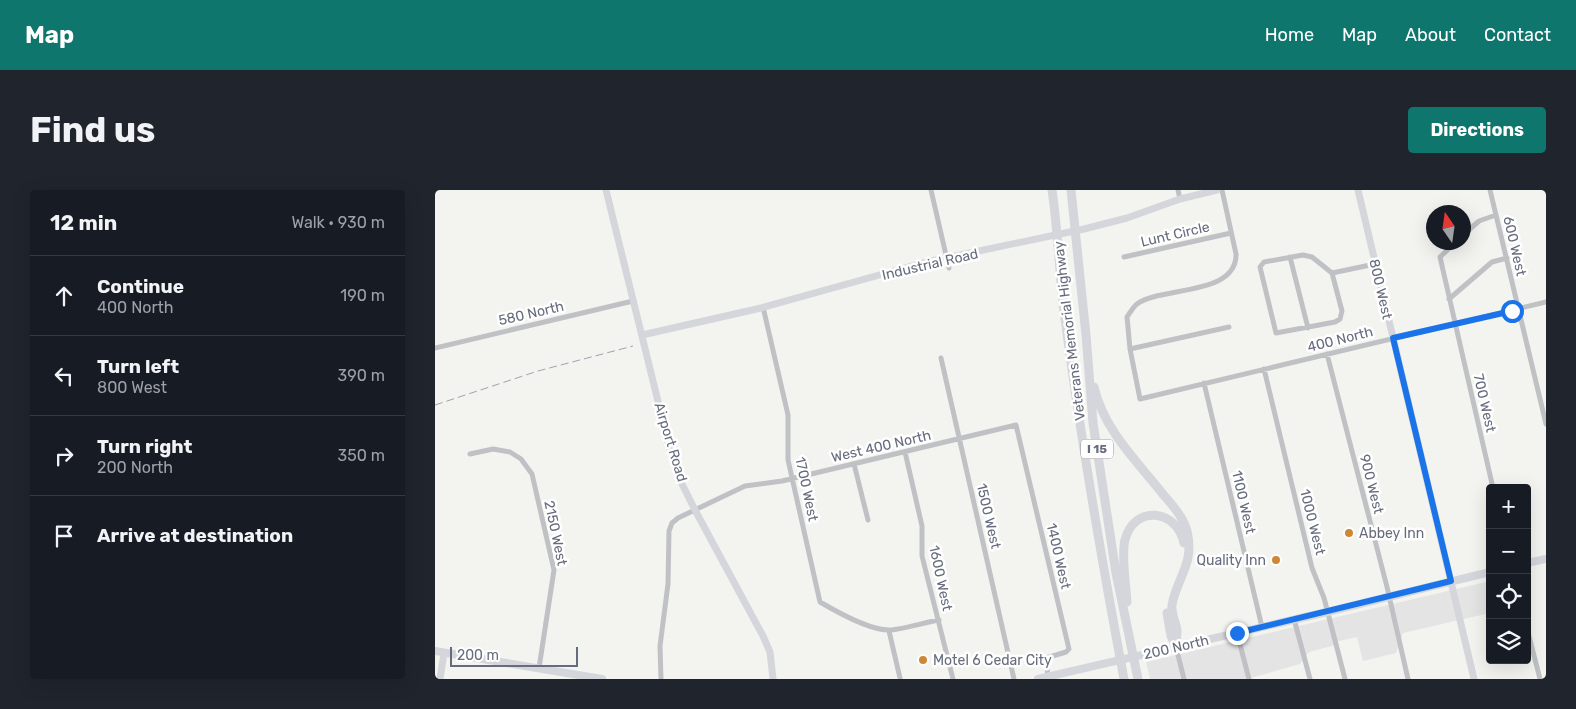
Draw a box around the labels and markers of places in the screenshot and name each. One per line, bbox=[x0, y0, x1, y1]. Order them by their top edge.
place label: Abbey Inn bbox=[1359, 525, 1424, 542]
marker: Abbey Inn bbox=[1343, 527, 1355, 539]
place label: Quality Inn bbox=[1197, 552, 1266, 569]
marker: Quality Inn bbox=[1270, 554, 1282, 566]
place label: Motel 6 Cedar City bbox=[933, 652, 1052, 669]
marker: Motel 6 Cedar City bbox=[917, 654, 929, 666]

